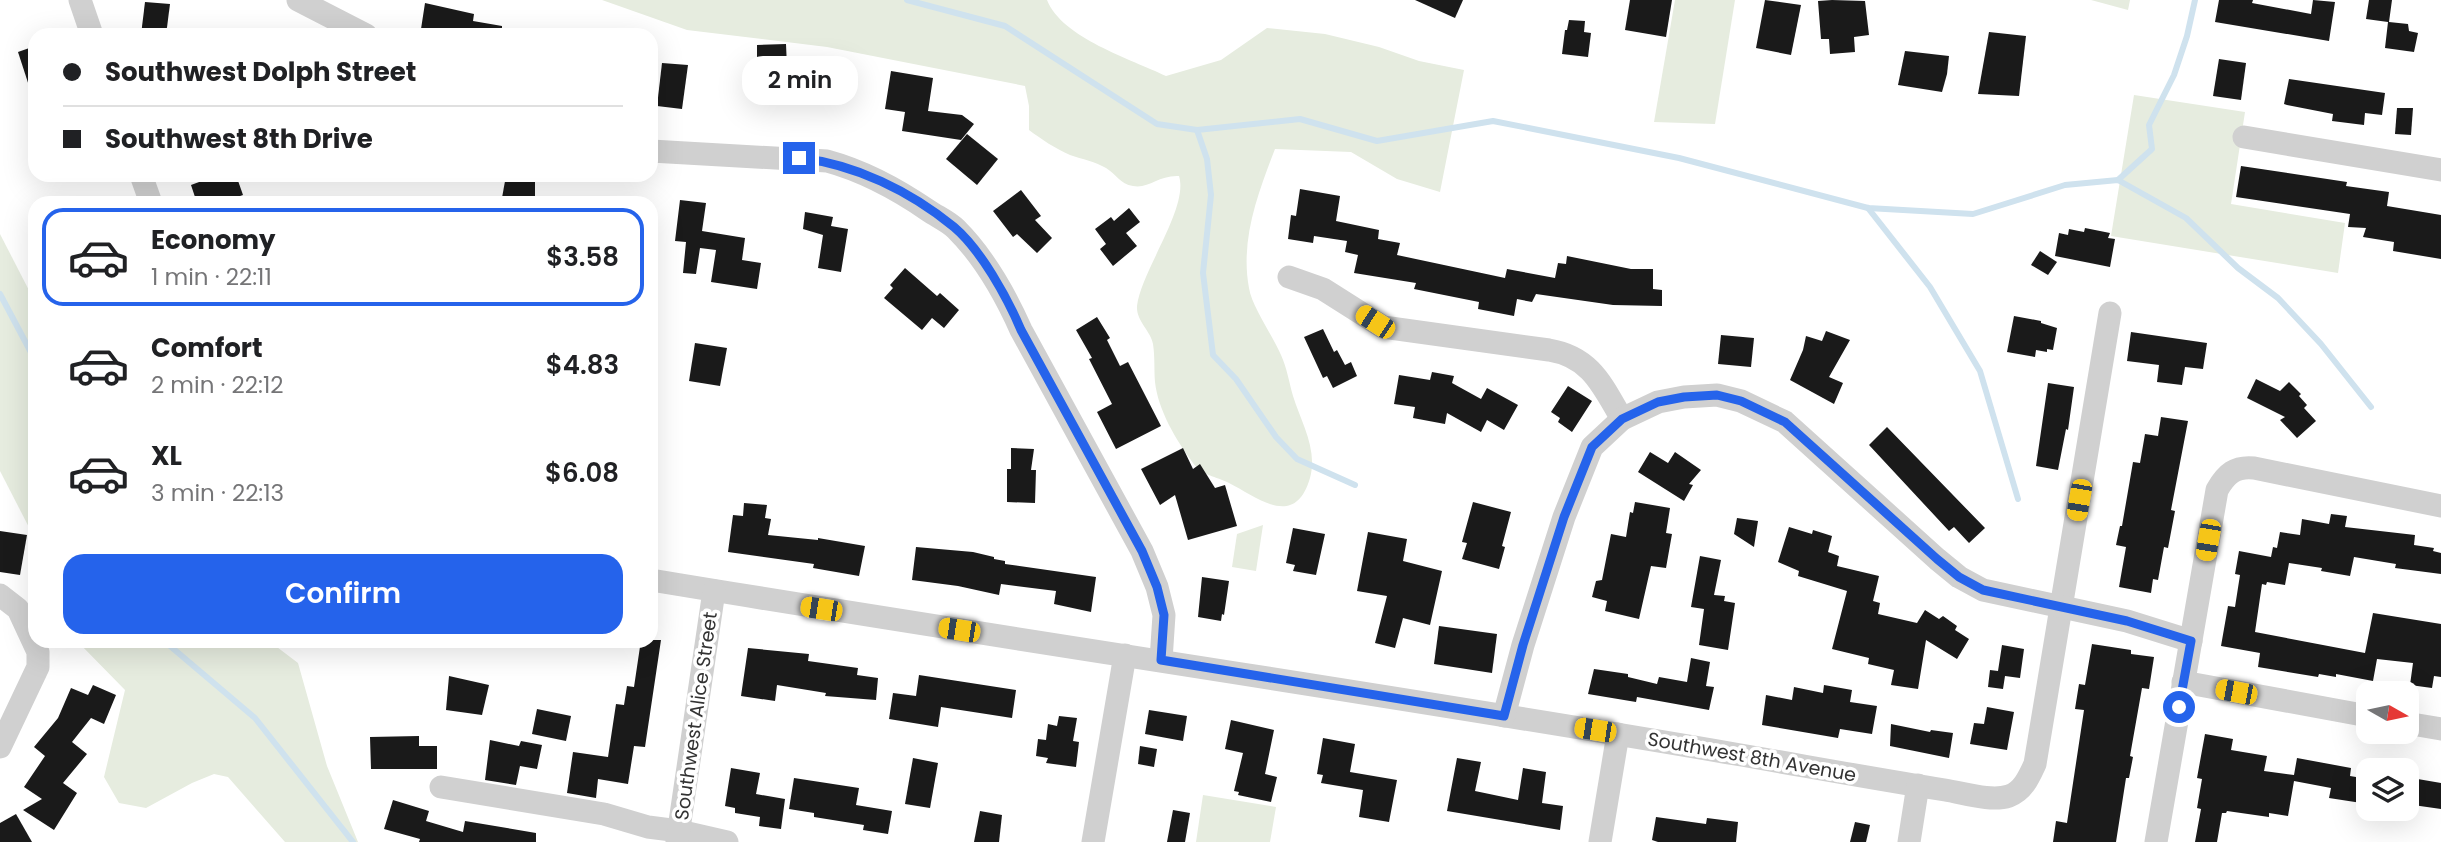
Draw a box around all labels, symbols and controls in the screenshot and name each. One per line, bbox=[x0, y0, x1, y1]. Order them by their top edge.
text: Southwest Dolph Street bbox=[105, 54, 416, 90]
callout: 2 min bbox=[741, 57, 857, 106]
text: 2 min bbox=[768, 64, 832, 96]
text: Southwest 8th Drive bbox=[105, 121, 373, 157]
route end bbox=[783, 142, 815, 174]
text: Economy bbox=[151, 222, 275, 258]
icon: car bbox=[67, 226, 130, 289]
text: $3.58 bbox=[546, 239, 619, 275]
text: 1 min · 22:11 bbox=[151, 261, 272, 293]
car bbox=[1352, 302, 1399, 342]
text: Comfort bbox=[151, 330, 263, 366]
icon: car bbox=[67, 334, 130, 397]
text: $4.83 bbox=[546, 347, 619, 383]
text: 2 min · 22:12 bbox=[151, 369, 284, 401]
text: XL bbox=[151, 438, 182, 474]
icon: car bbox=[67, 442, 130, 505]
text: $6.08 bbox=[545, 455, 619, 491]
text: 3 min · 22:13 bbox=[151, 477, 284, 509]
car bbox=[2066, 477, 2093, 523]
car bbox=[2195, 517, 2222, 563]
button: Confirm bbox=[63, 554, 623, 634]
car bbox=[799, 595, 844, 623]
street label: Southwest Alice Street bbox=[668, 610, 724, 822]
car bbox=[937, 616, 982, 644]
car bbox=[2214, 678, 2259, 706]
north arrow bbox=[2356, 681, 2418, 744]
map controls bbox=[2356, 681, 2419, 821]
route start bbox=[2163, 691, 2195, 723]
car bbox=[1573, 716, 1618, 744]
street label: Southwest 8th Avenue bbox=[1646, 725, 1858, 789]
button: layers bbox=[2356, 758, 2419, 821]

